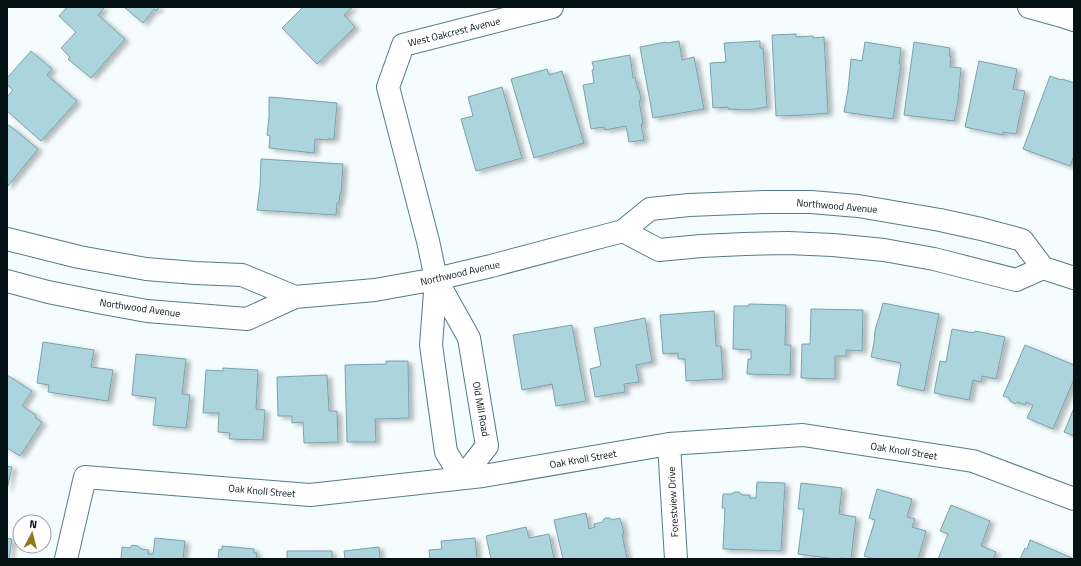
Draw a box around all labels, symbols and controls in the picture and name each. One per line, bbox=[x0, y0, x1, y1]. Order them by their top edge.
street label: West Oakcrest Avenue bbox=[406, 13, 502, 51]
street label: Northwood Avenue bbox=[796, 195, 878, 217]
street label: Northwood Avenue bbox=[419, 257, 501, 289]
street label: Northwood Avenue bbox=[99, 295, 181, 321]
street label: Old Mill Road bbox=[469, 380, 493, 438]
street label: Oak Knoll Street bbox=[869, 438, 939, 464]
street label: Oak Knoll Street bbox=[548, 446, 618, 472]
street label: Forestview Drive bbox=[664, 466, 682, 538]
street label: Oak Knoll Street bbox=[228, 481, 297, 501]
north arrow bbox=[12, 514, 52, 554]
text: N bbox=[28, 516, 38, 532]

